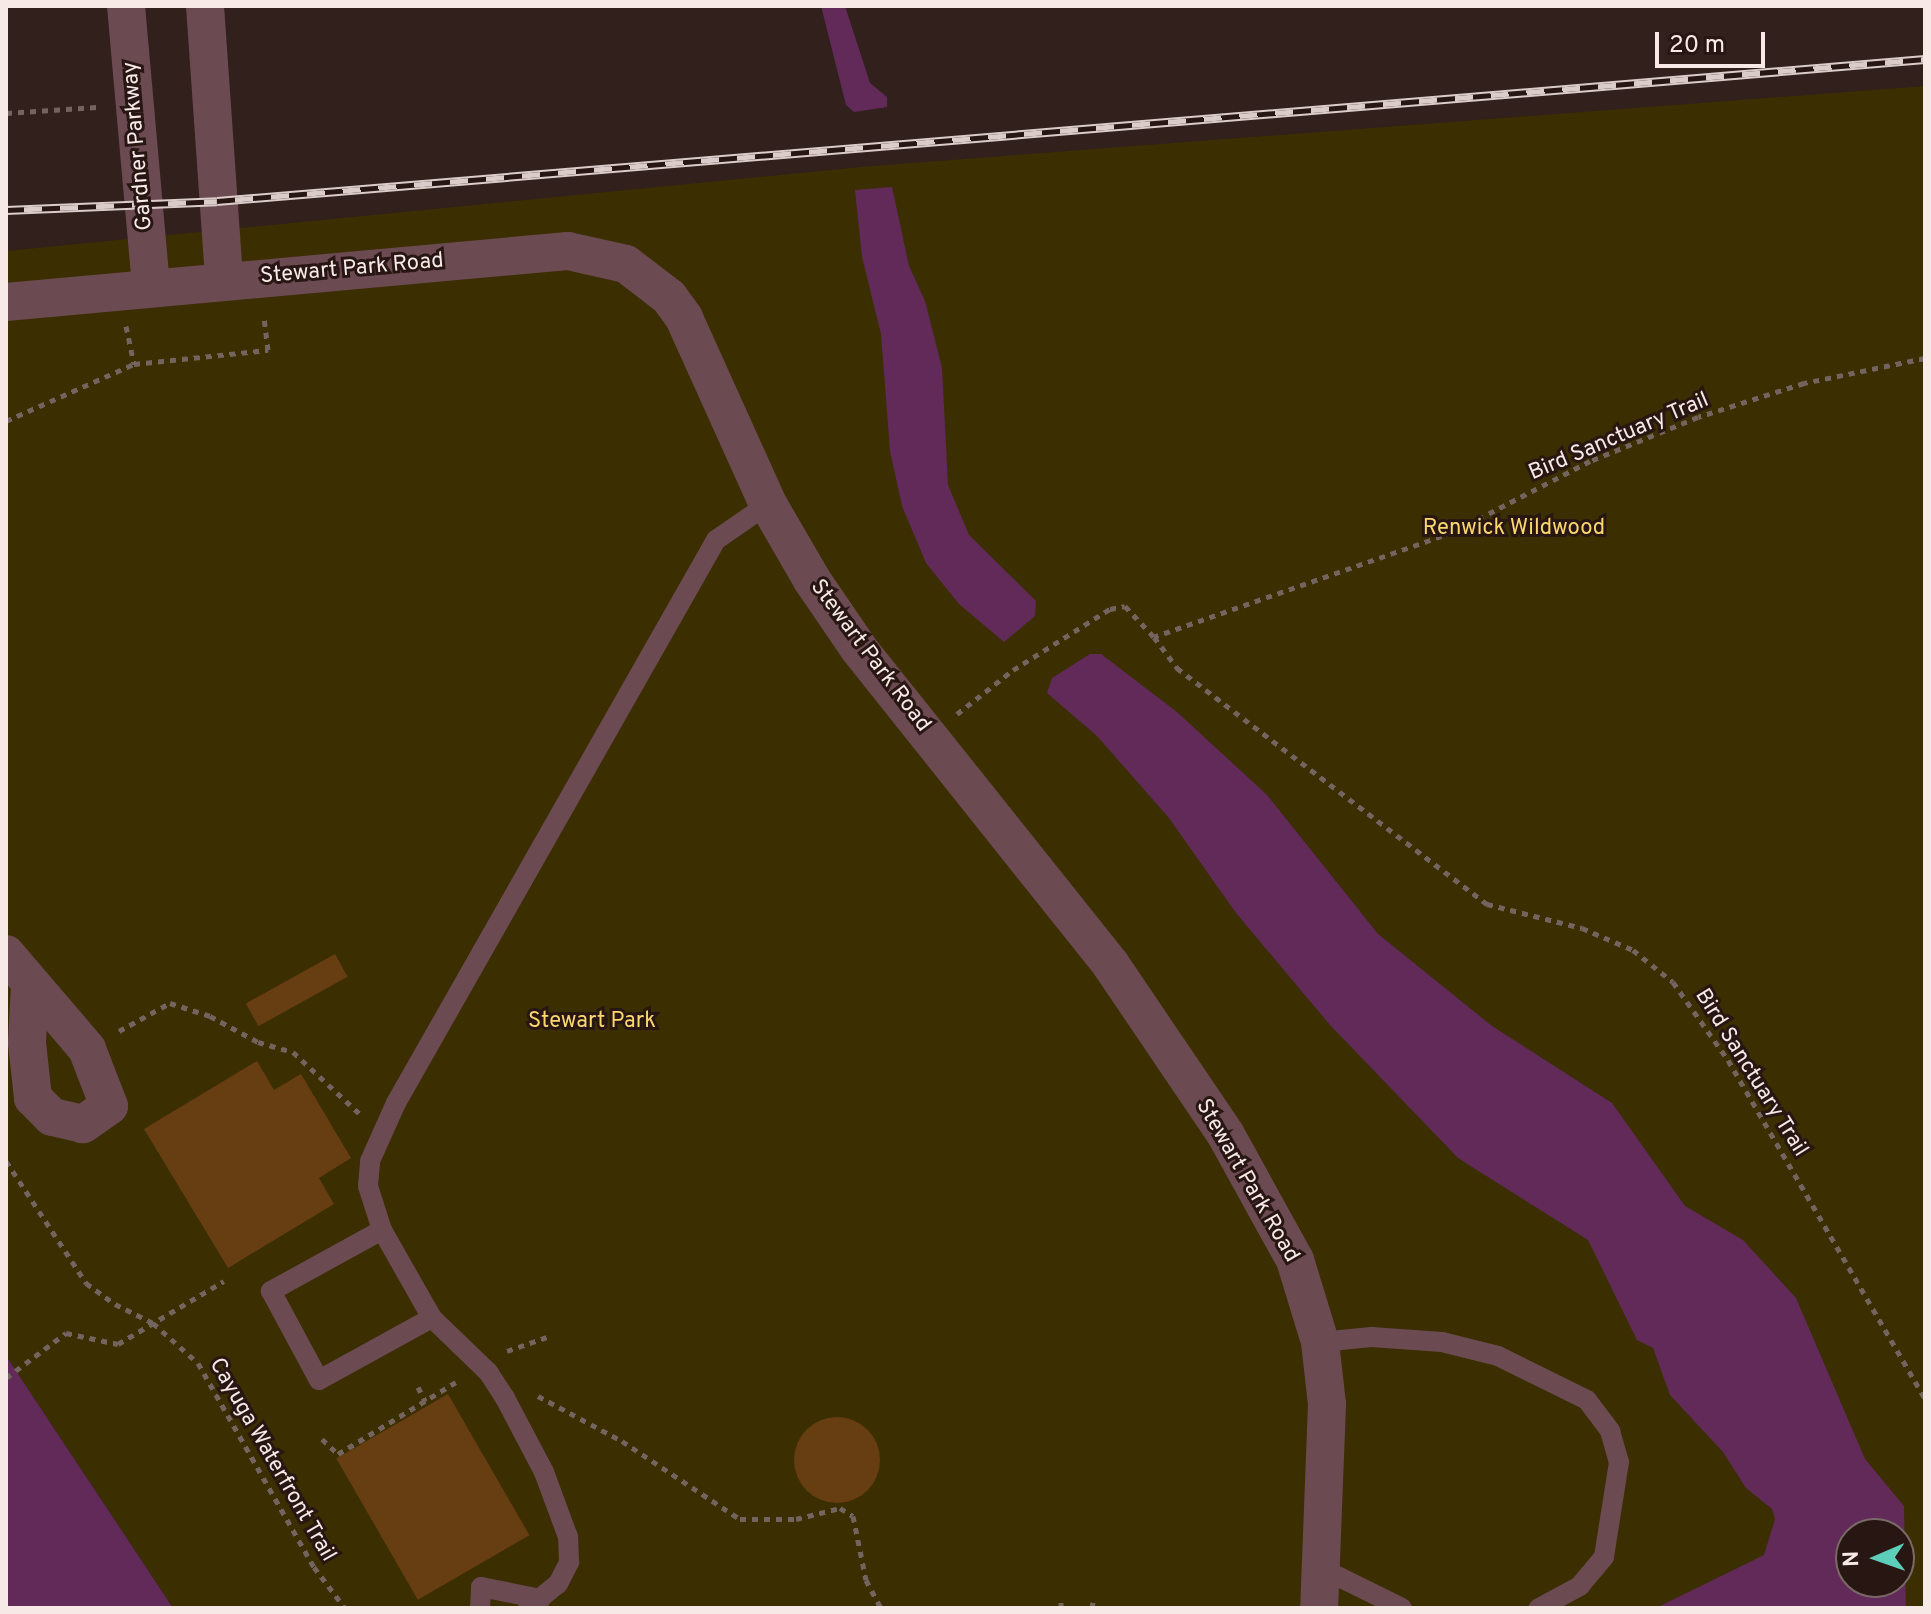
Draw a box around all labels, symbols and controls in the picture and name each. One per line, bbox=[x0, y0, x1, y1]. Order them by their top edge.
scale bar bbox=[1659, 16, 1769, 66]
text: 20 m bbox=[1669, 31, 1725, 61]
street label: Gardner Parkway bbox=[117, 60, 159, 232]
street label: Stewart Park Road bbox=[259, 248, 445, 290]
street label: Bird Sanctuary Trail bbox=[1525, 387, 1713, 487]
park label: Renwick Wildwood bbox=[1423, 516, 1605, 542]
street label: Stewart Park Road bbox=[804, 575, 936, 737]
street label: Bird Sanctuary Trail bbox=[1688, 984, 1814, 1162]
park label: Stewart Park bbox=[528, 1009, 656, 1035]
street label: Stewart Park Road bbox=[1190, 1095, 1304, 1267]
street label: Cayuga Waterfront Trail bbox=[203, 1353, 341, 1567]
north arrow bbox=[1835, 1518, 1915, 1598]
text: N bbox=[1839, 1550, 1866, 1567]

